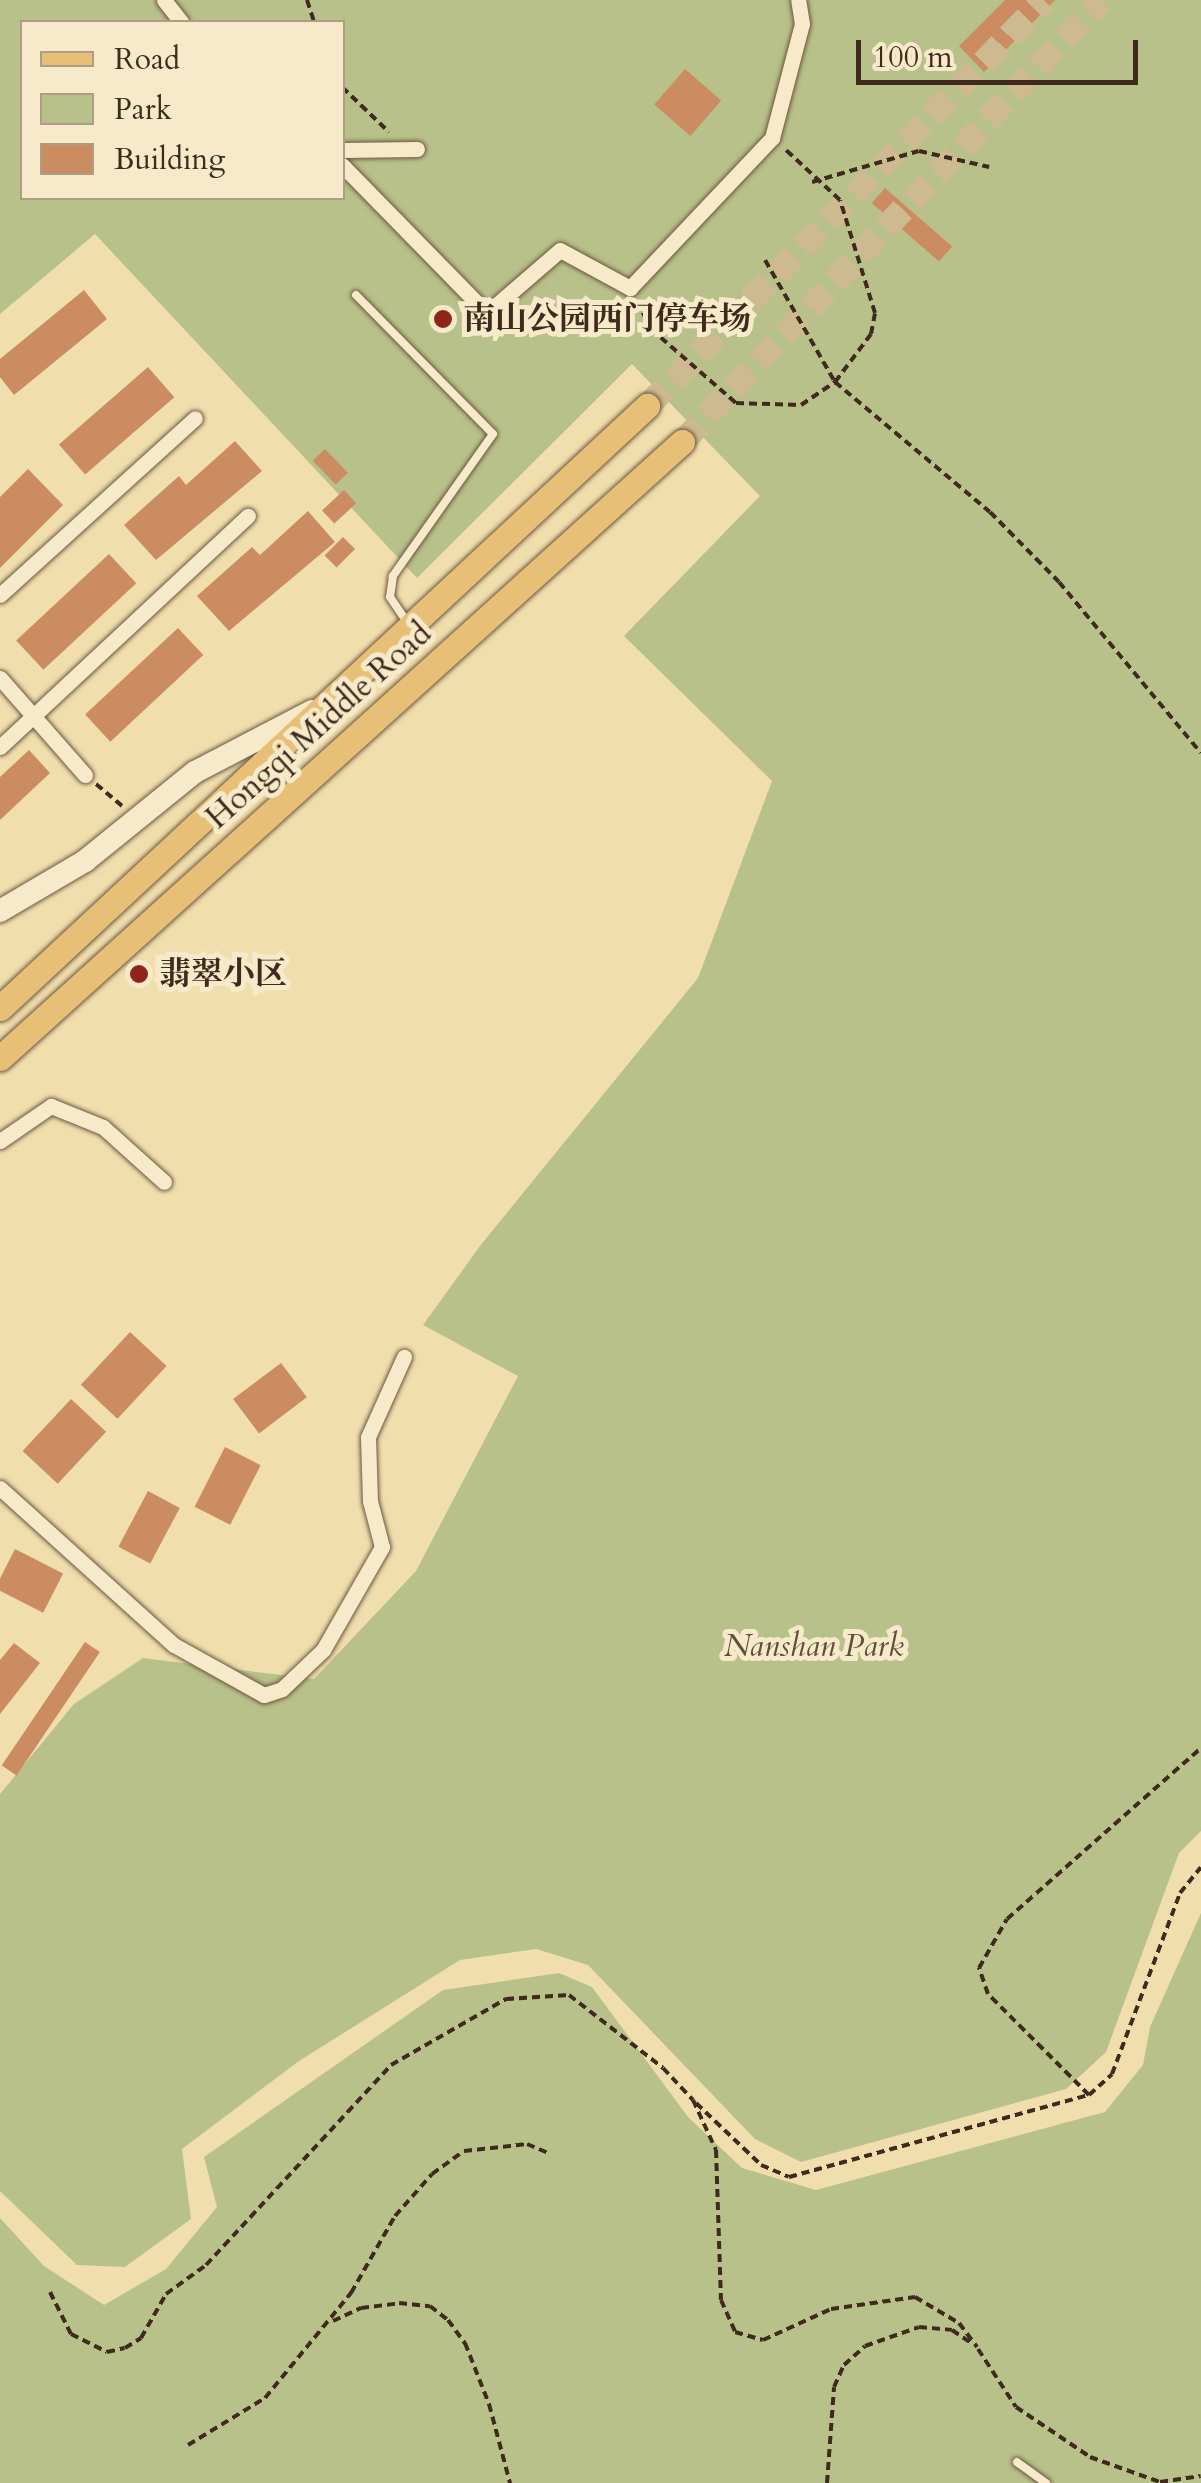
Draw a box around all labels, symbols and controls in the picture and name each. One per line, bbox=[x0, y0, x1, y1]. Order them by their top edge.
legend bbox=[20, 20, 345, 200]
scale bar bbox=[861, 20, 1144, 82]
text: 100 m bbox=[873, 37, 953, 78]
text: Road bbox=[114, 39, 180, 80]
text: Park bbox=[114, 89, 172, 130]
text: Building bbox=[114, 139, 225, 180]
place label: 南山公园西门停车场 bbox=[463, 300, 751, 338]
marker: 南山公园西门停车场 bbox=[432, 308, 454, 330]
street label: Hongqi Middle Road bbox=[199, 615, 439, 837]
place label: 翡翠小区 bbox=[159, 955, 287, 993]
marker: 翡翠小区 bbox=[128, 963, 150, 985]
park label: Nanshan Park bbox=[724, 1627, 904, 1665]

